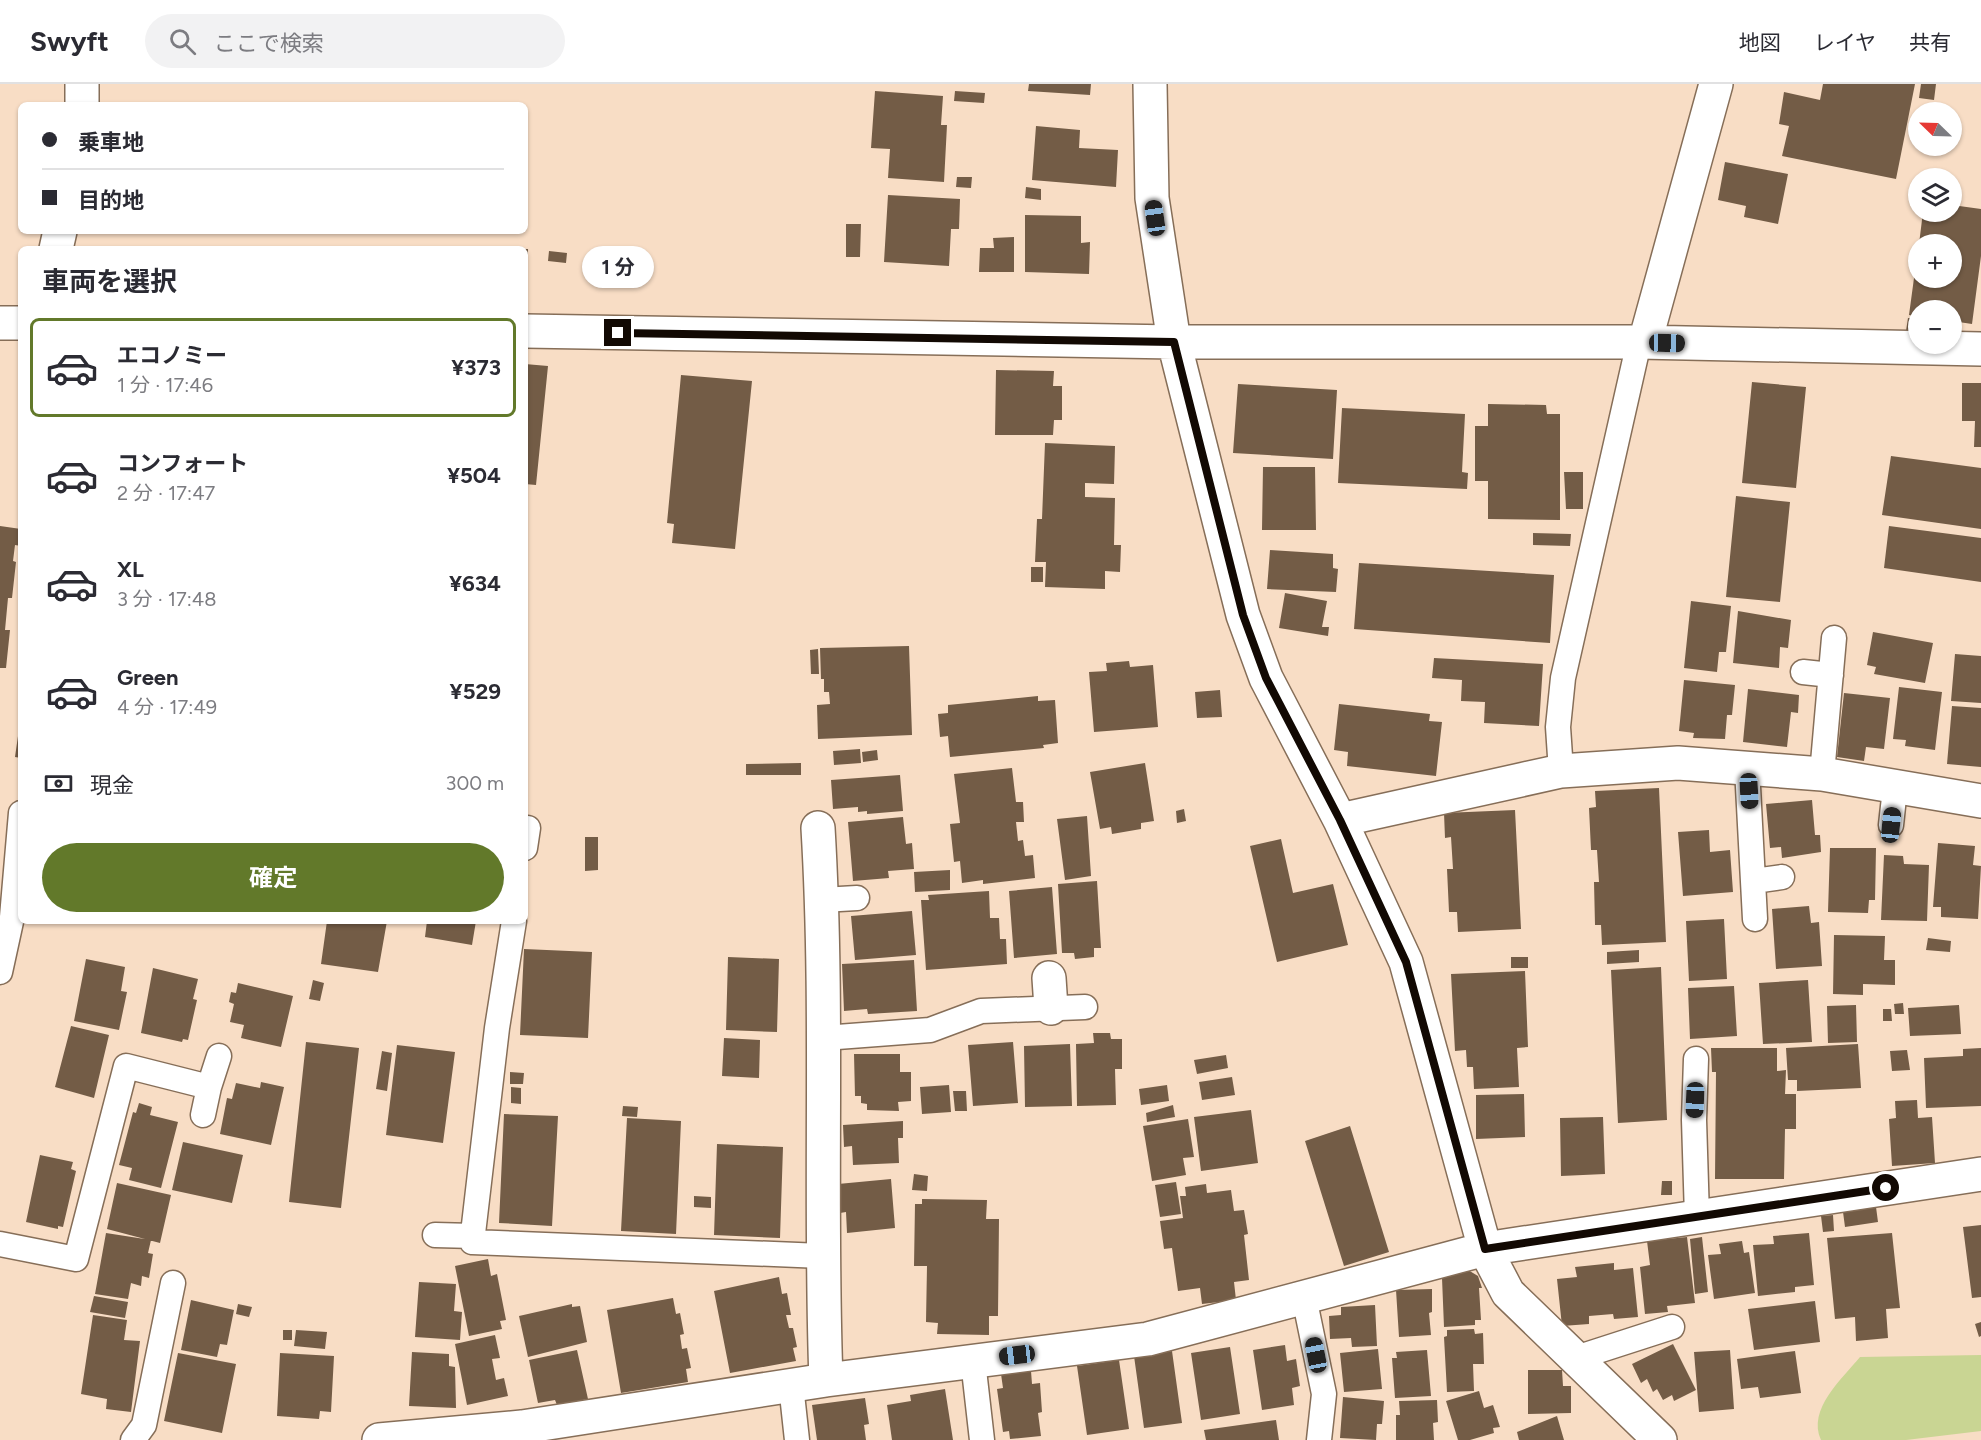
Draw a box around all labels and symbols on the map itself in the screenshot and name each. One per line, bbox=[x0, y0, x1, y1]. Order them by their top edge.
north arrow bbox=[1908, 102, 1962, 156]
car bbox=[1144, 199, 1166, 237]
callout: 1 分 bbox=[582, 246, 654, 288]
route end bbox=[604, 319, 631, 346]
car bbox=[1649, 334, 1685, 352]
car bbox=[1739, 773, 1759, 809]
car bbox=[1880, 806, 1902, 844]
car bbox=[1685, 1082, 1705, 1118]
route start bbox=[1872, 1174, 1899, 1201]
car bbox=[1304, 1336, 1328, 1374]
car bbox=[998, 1344, 1036, 1366]

